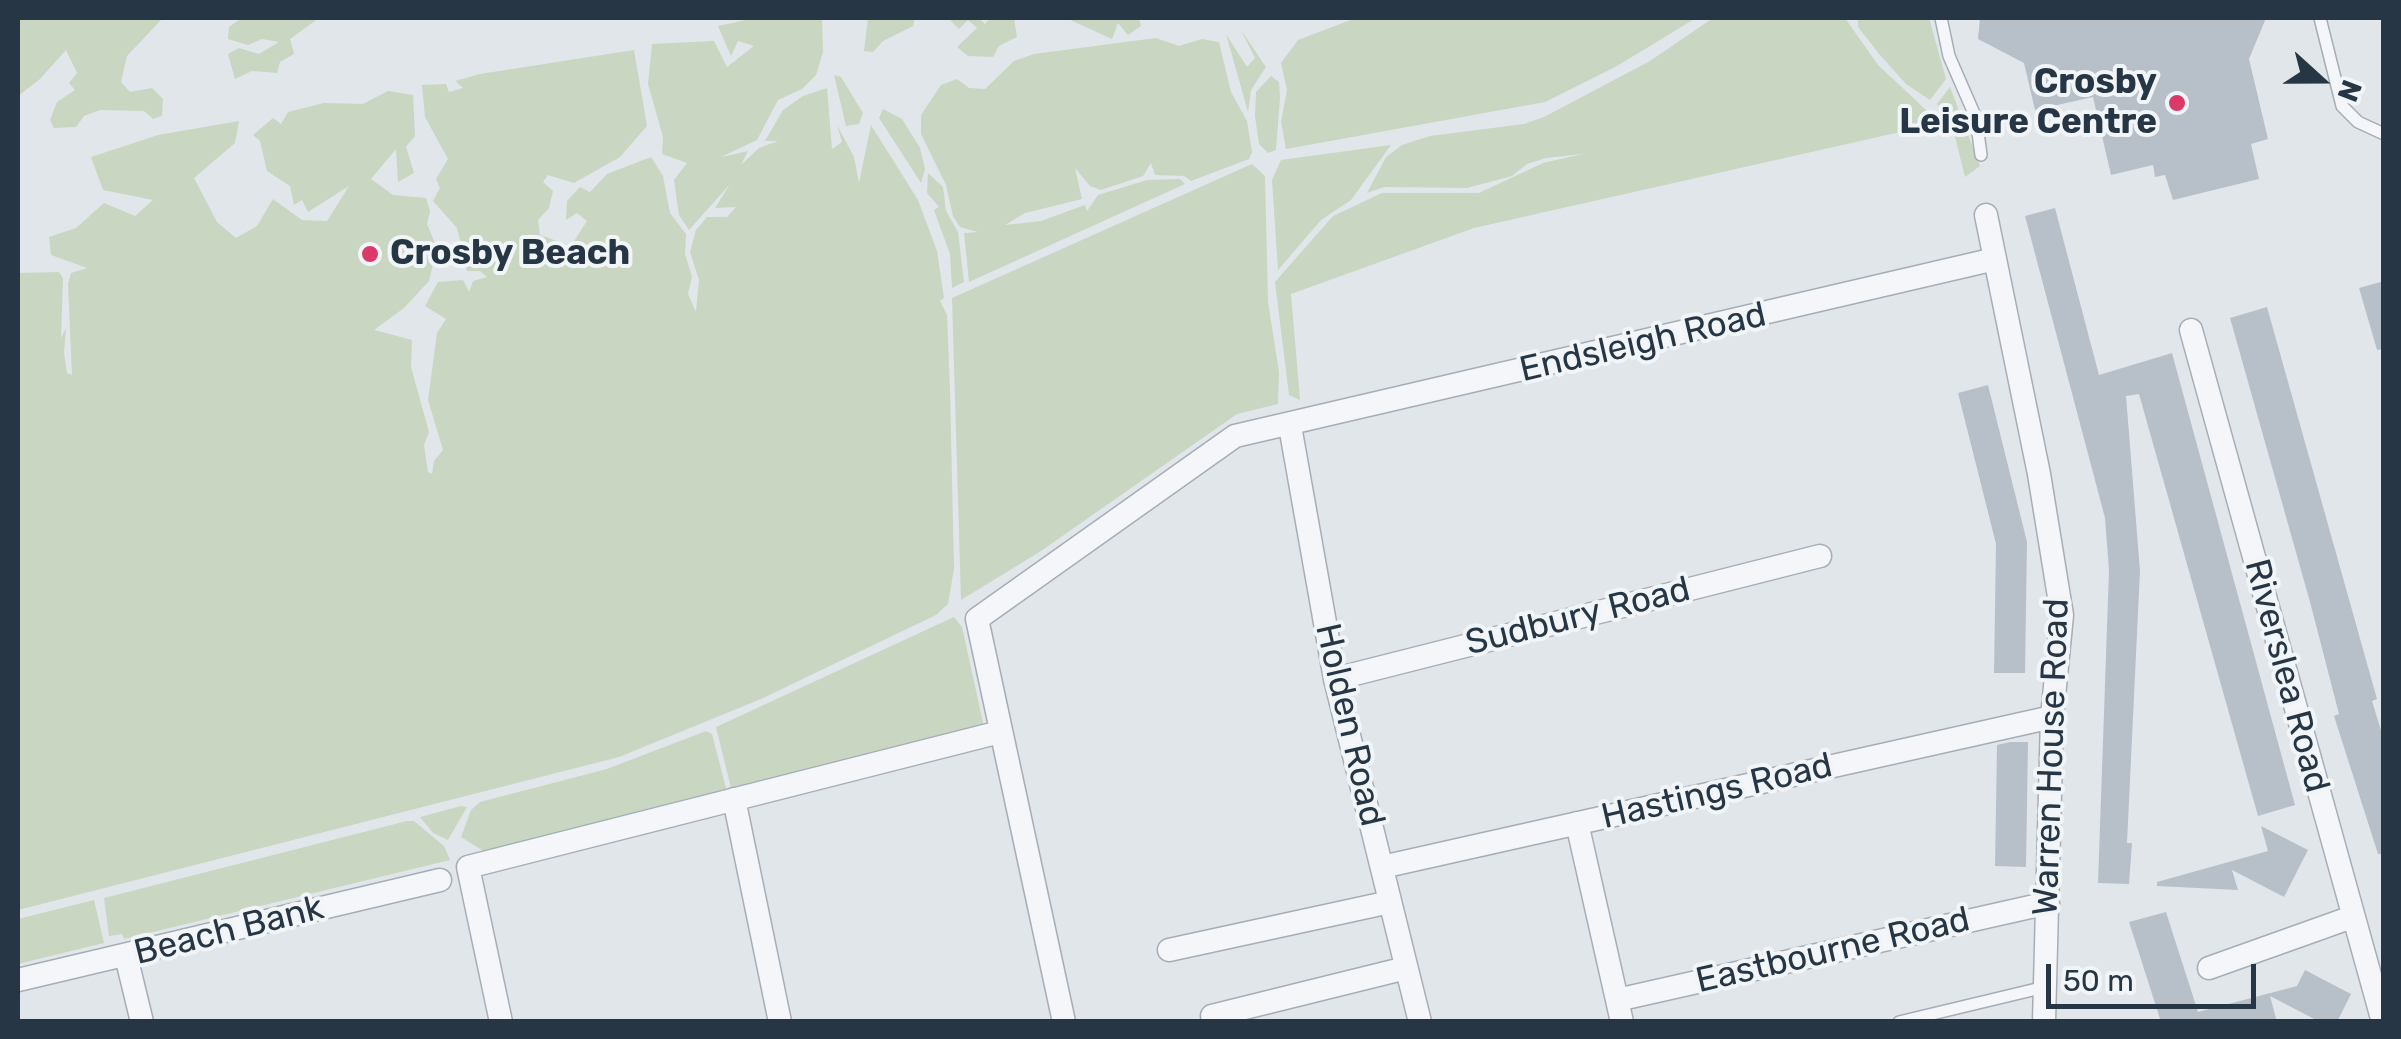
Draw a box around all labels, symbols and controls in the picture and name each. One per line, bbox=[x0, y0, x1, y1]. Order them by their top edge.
north arrow bbox=[2271, 30, 2371, 130]
place label: Crosby Leisure Centre bbox=[1899, 62, 2157, 144]
text: N bbox=[2330, 76, 2368, 106]
marker: Crosby Leisure Centre bbox=[2166, 92, 2188, 114]
place label: Crosby Beach bbox=[390, 233, 630, 275]
marker: Crosby Beach bbox=[359, 243, 381, 265]
street label: Endsleigh Road bbox=[1516, 294, 1770, 392]
street label: Riverslea Road bbox=[2235, 555, 2337, 797]
street label: Sudbury Road bbox=[1461, 569, 1695, 665]
street label: Warren House Road bbox=[2025, 598, 2079, 916]
street label: Holden Road bbox=[1305, 620, 1393, 830]
street label: Hastings Road bbox=[1597, 745, 1837, 839]
street label: Beach Bank bbox=[130, 887, 328, 975]
street label: Eastbourne Road bbox=[1692, 899, 1974, 1003]
scale bar bbox=[2051, 944, 2261, 1006]
text: 50 m bbox=[2063, 963, 2134, 999]

